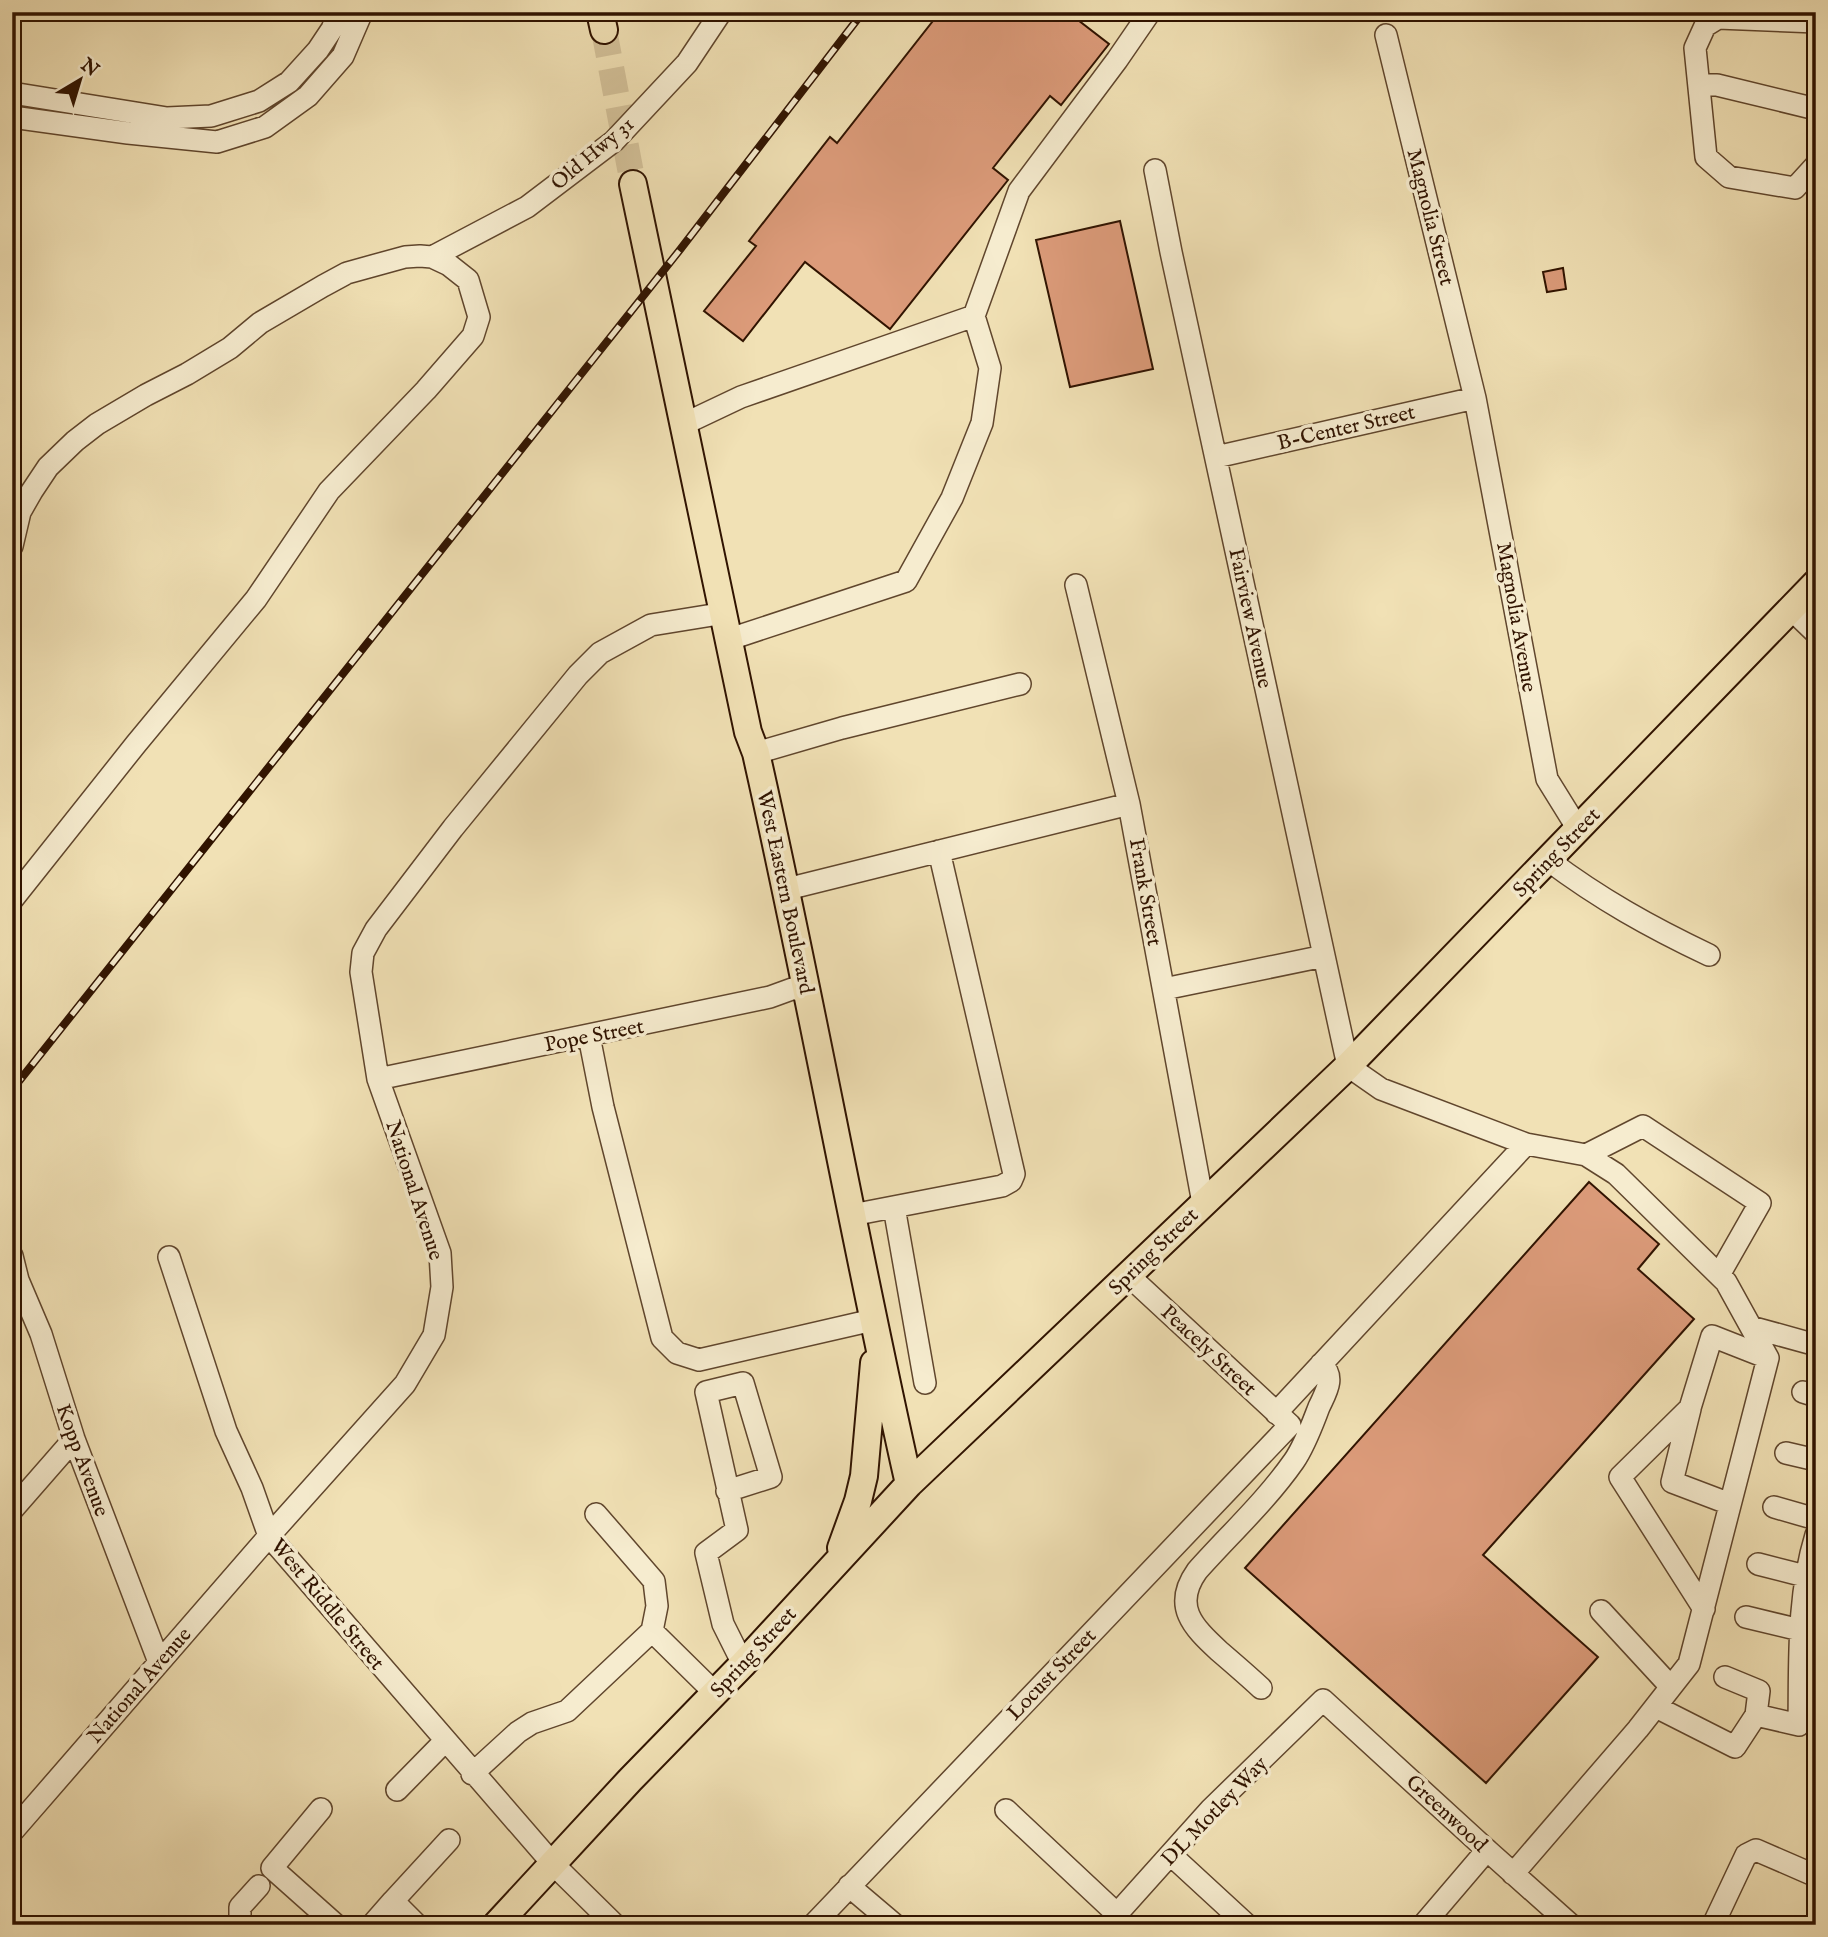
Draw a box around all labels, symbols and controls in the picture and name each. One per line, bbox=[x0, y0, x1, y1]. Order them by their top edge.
north arrow bbox=[46, 46, 116, 116]
text: N bbox=[75, 53, 104, 83]
street label: Old Hwy 31 bbox=[546, 111, 640, 197]
street label: Magnolia Street bbox=[1400, 146, 1460, 288]
street label: B-Center Street bbox=[1275, 399, 1418, 457]
street label: Magnolia Avenue bbox=[1489, 540, 1542, 695]
street label: Fairview Avenue bbox=[1222, 546, 1278, 691]
street label: West Eastern Boulevard bbox=[750, 788, 819, 997]
street label: Spring Street bbox=[1508, 802, 1607, 904]
street label: Frank Street bbox=[1122, 836, 1167, 948]
street label: Pope Street bbox=[542, 1014, 646, 1059]
street label: National Avenue bbox=[378, 1117, 449, 1264]
street label: Spring Street bbox=[1103, 1203, 1205, 1302]
street label: Peacely Street bbox=[1154, 1300, 1262, 1403]
street label: Kopp Avenue bbox=[49, 1400, 115, 1521]
street label: West Riddle Street bbox=[264, 1534, 390, 1676]
street label: Spring Street bbox=[705, 1602, 803, 1704]
street label: National Avenue bbox=[82, 1622, 198, 1750]
street label: Locust Street bbox=[1001, 1623, 1103, 1727]
street label: DL Motley Way bbox=[1156, 1751, 1275, 1873]
street label: Greenwood bbox=[1399, 1769, 1493, 1859]

